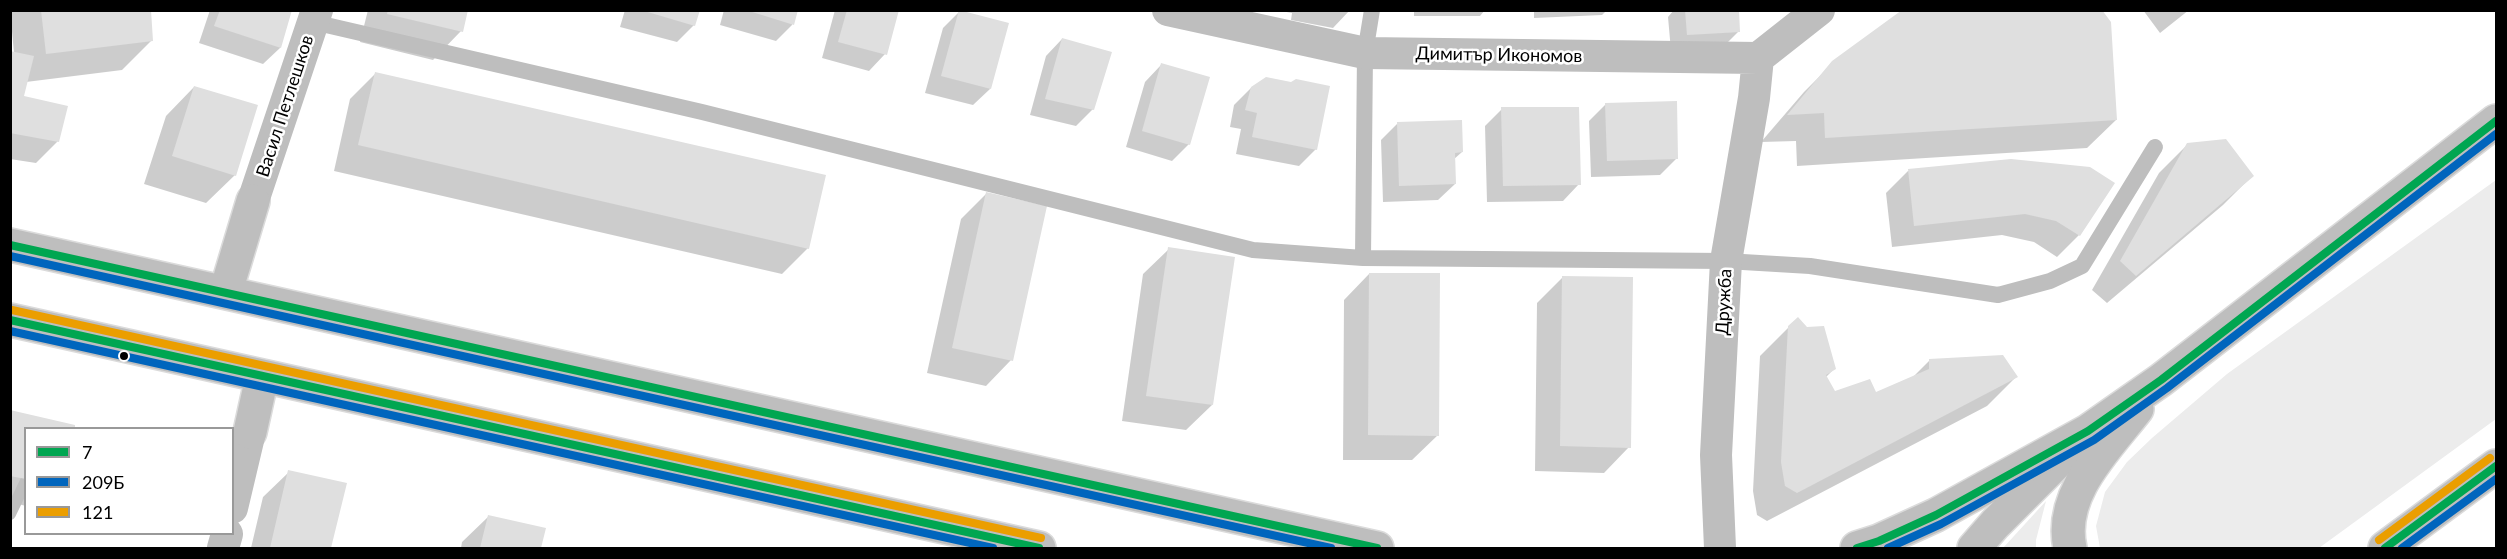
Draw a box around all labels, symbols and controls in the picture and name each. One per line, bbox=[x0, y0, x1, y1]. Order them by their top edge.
street label: Васил Петлешков bbox=[252, 32, 318, 180]
street label: Димитър Икономов bbox=[1416, 43, 1582, 67]
street label: Дружба bbox=[1711, 268, 1737, 336]
unlabelled marker bbox=[118, 350, 130, 362]
legend bbox=[24, 427, 234, 535]
text: 7 bbox=[82, 441, 92, 463]
text: 209Б bbox=[82, 471, 124, 493]
text: 121 bbox=[82, 501, 113, 523]

